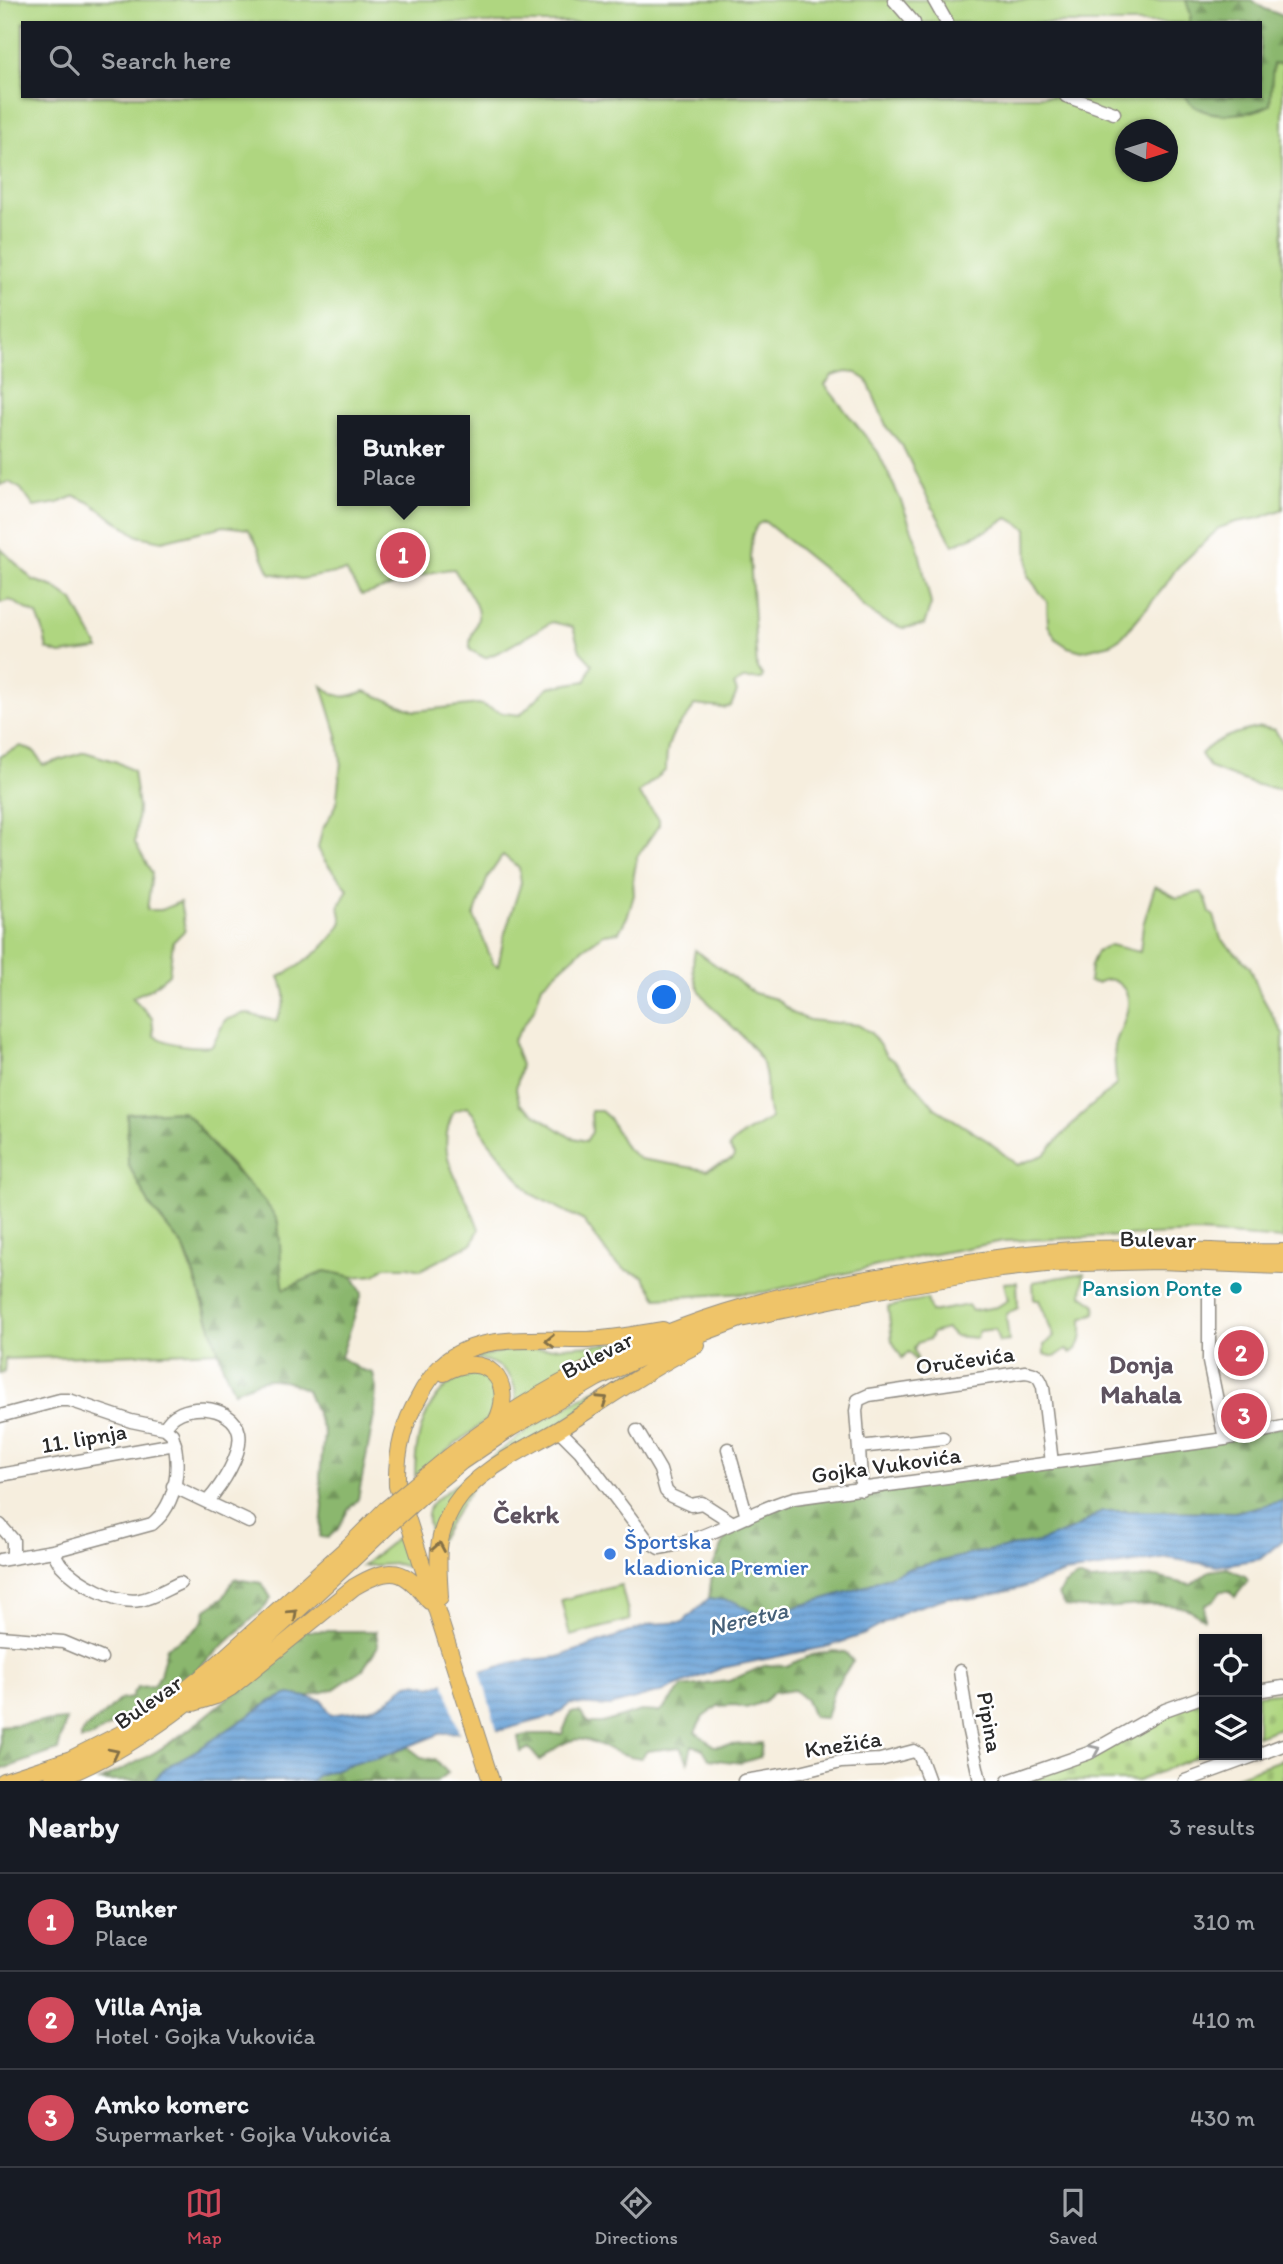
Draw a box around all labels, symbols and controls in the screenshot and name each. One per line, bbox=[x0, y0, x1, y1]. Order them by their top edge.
search box bbox=[21, 21, 1262, 98]
icon: search bbox=[45, 41, 83, 79]
text: Search here bbox=[101, 44, 231, 76]
north arrow bbox=[1115, 119, 1178, 182]
popup bbox=[337, 415, 470, 506]
text: Bunker bbox=[363, 431, 444, 463]
text: Place bbox=[363, 463, 416, 491]
pin: 1 bbox=[380, 529, 426, 581]
your location bbox=[647, 980, 681, 1014]
street label: Bulevar bbox=[1119, 1224, 1197, 1254]
place label: Pansion Ponte bbox=[1082, 1274, 1222, 1302]
marker: Pansion Ponte bbox=[1228, 1280, 1244, 1296]
street label: Bulevar bbox=[556, 1325, 638, 1385]
pin: 2 bbox=[1218, 1327, 1264, 1379]
one-way arrow bbox=[544, 1333, 555, 1348]
street label: Oručevića bbox=[914, 1339, 1016, 1381]
district label: Donja Mahala bbox=[1100, 1348, 1182, 1410]
pin: 3 bbox=[1221, 1390, 1267, 1442]
one-way arrow bbox=[595, 1396, 608, 1408]
street label: 11. lipnja bbox=[39, 1417, 129, 1459]
street label: Gojka Vukovića bbox=[809, 1441, 963, 1489]
district label: Čekrk bbox=[493, 1498, 559, 1530]
place label: Športska kladionica Premier bbox=[624, 1527, 809, 1581]
one-way arrow bbox=[431, 1541, 446, 1553]
marker: Športska kladionica Premier bbox=[602, 1546, 618, 1562]
water label: Neretva bbox=[705, 1595, 791, 1641]
one-way arrow bbox=[285, 1610, 298, 1623]
map controls bbox=[1199, 1634, 1262, 1760]
button: locate bbox=[1199, 1634, 1262, 1697]
street label: Bulevar bbox=[109, 1669, 187, 1735]
street label: Pipina bbox=[971, 1689, 1009, 1755]
button: layers bbox=[1199, 1697, 1262, 1760]
street label: Knežića bbox=[802, 1724, 884, 1764]
one-way arrow bbox=[1088, 1744, 1100, 1758]
one-way arrow bbox=[107, 1748, 119, 1761]
text: Nearby bbox=[28, 1808, 119, 1845]
text: 3 results bbox=[1169, 1813, 1255, 1841]
text: Bunker bbox=[95, 1892, 177, 1924]
text: 1 bbox=[46, 1908, 56, 1936]
text: 310 m bbox=[1193, 1908, 1255, 1936]
text: Place bbox=[95, 1924, 148, 1952]
text: Villa Anja bbox=[95, 1990, 202, 2022]
text: 2 bbox=[45, 2006, 57, 2034]
text: 410 m bbox=[1192, 2006, 1255, 2034]
text: Hotel · Gojka Vukovića bbox=[95, 2022, 315, 2050]
text: Amko komerc bbox=[95, 2088, 249, 2120]
text: 3 bbox=[45, 2104, 57, 2132]
text: 430 m bbox=[1190, 2104, 1255, 2132]
text: Supermarket · Gojka Vukovića bbox=[95, 2120, 391, 2148]
tab: Map bbox=[185, 2184, 223, 2249]
tab: Directions bbox=[594, 2184, 678, 2249]
tab: Saved bbox=[1049, 2184, 1097, 2249]

